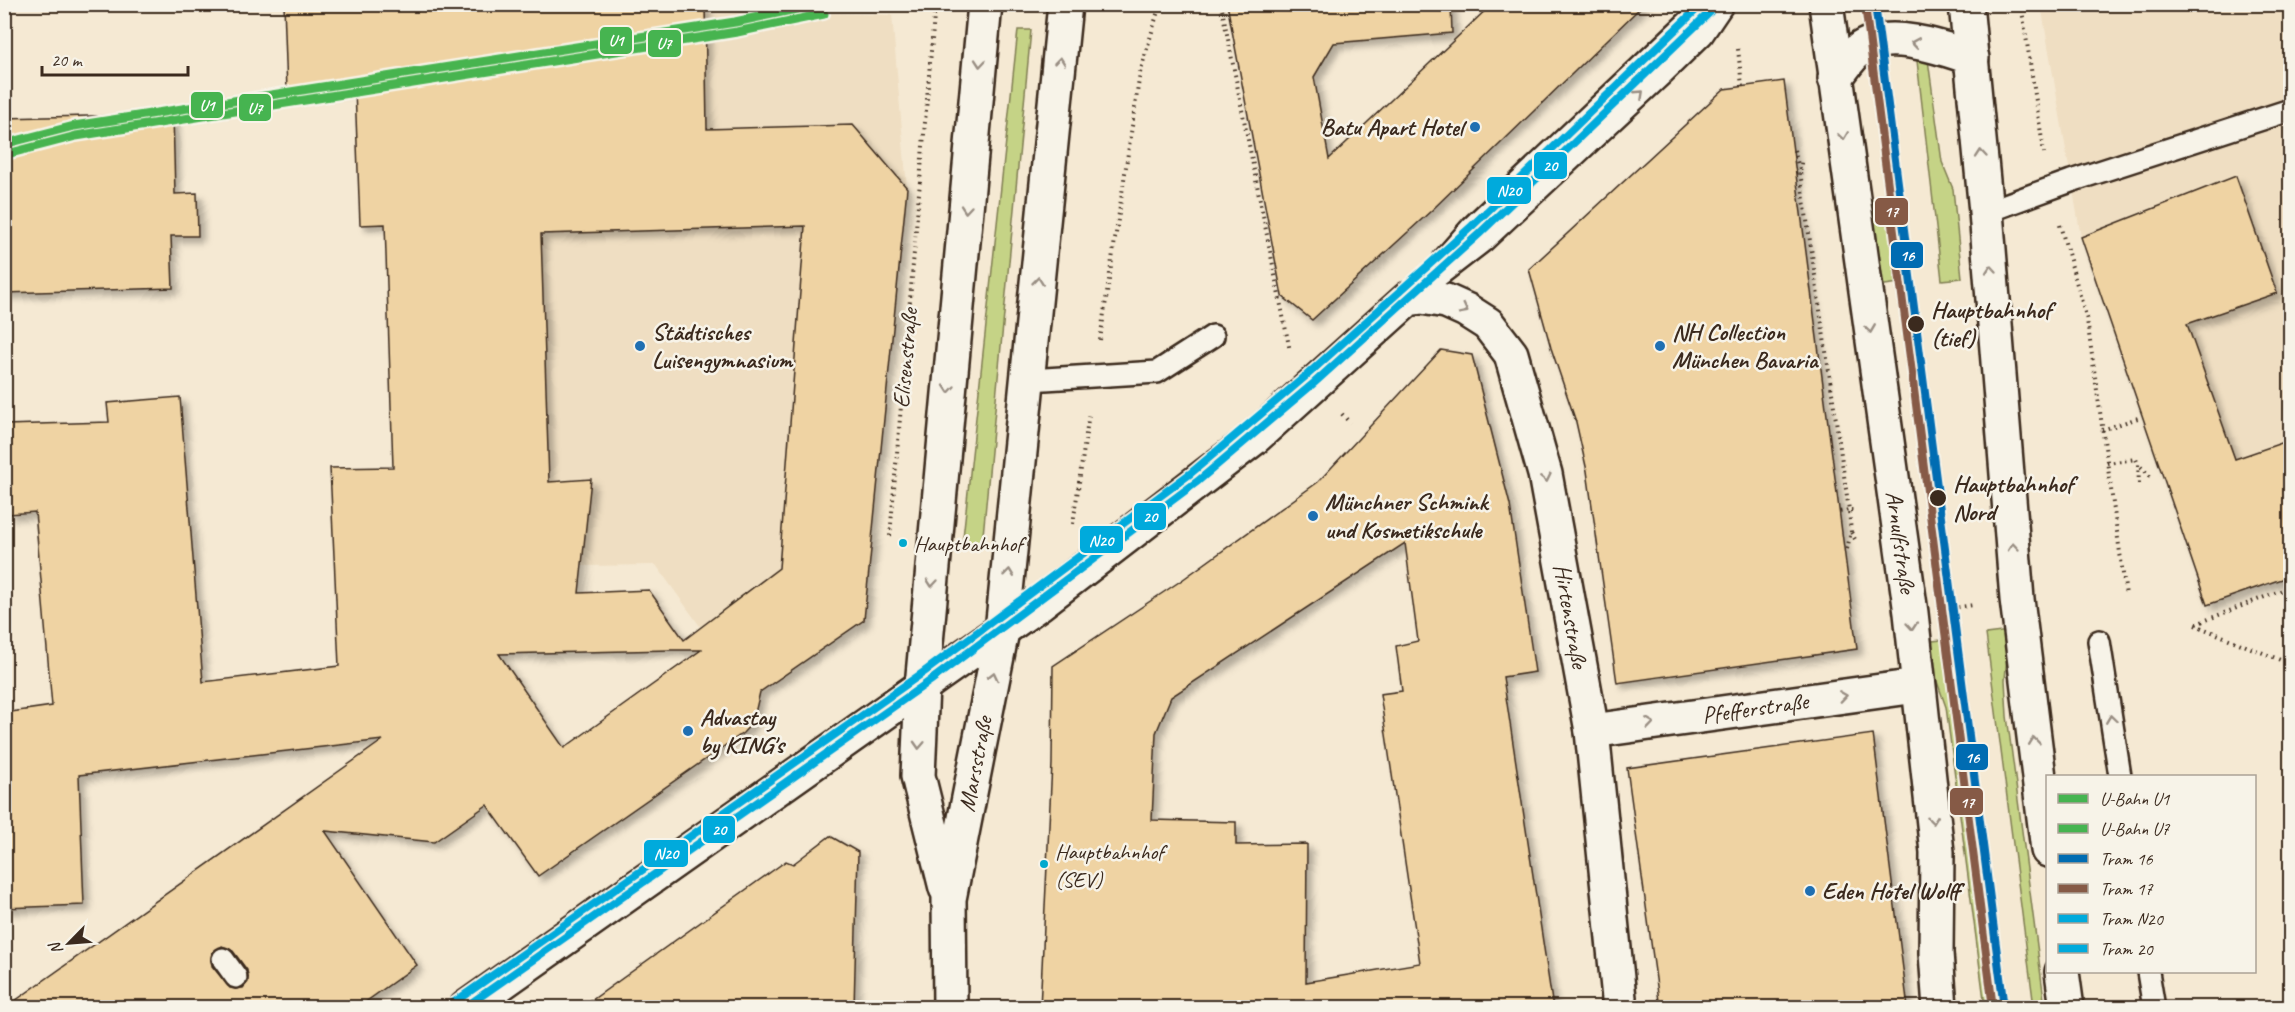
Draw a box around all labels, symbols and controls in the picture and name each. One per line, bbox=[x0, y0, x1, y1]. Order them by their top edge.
line badge: U1 bbox=[599, 26, 633, 55]
line badge: U7 bbox=[647, 29, 682, 58]
text: U1 bbox=[609, 31, 625, 51]
text: U7 bbox=[657, 34, 673, 54]
one-way arrow bbox=[1911, 37, 1921, 50]
scale bar bbox=[42, 39, 188, 77]
text: 20 m bbox=[51, 49, 84, 71]
one-way arrow bbox=[1053, 56, 1066, 65]
one-way arrow bbox=[974, 58, 987, 67]
one-way arrow bbox=[1634, 90, 1644, 101]
line badge: U1 bbox=[190, 91, 224, 119]
line badge: U7 bbox=[238, 93, 272, 122]
text: U1 bbox=[200, 96, 216, 116]
text: U7 bbox=[248, 99, 264, 119]
place label: Batu Apart Hotel bbox=[1321, 112, 1468, 142]
marker: Batu Apart Hotel bbox=[1468, 120, 1482, 134]
one-way arrow bbox=[1837, 131, 1849, 140]
one-way arrow bbox=[1975, 149, 1988, 158]
line badge: 20 bbox=[1533, 151, 1568, 180]
text: 20 bbox=[1543, 156, 1559, 176]
line badge: N20 bbox=[1486, 176, 1532, 205]
text: N20 bbox=[1497, 181, 1523, 201]
line badge: 17 bbox=[1874, 197, 1909, 226]
text: 17 bbox=[1884, 202, 1900, 222]
one-way arrow bbox=[960, 204, 973, 213]
line badge: 16 bbox=[1890, 241, 1924, 269]
text: 16 bbox=[1900, 246, 1916, 266]
one-way arrow bbox=[1984, 264, 1997, 273]
one-way arrow bbox=[1031, 277, 1044, 286]
place label: Hauptbahnhof (tief) bbox=[1931, 295, 2057, 353]
one-way arrow bbox=[1457, 302, 1468, 314]
street label: Elisenstraße bbox=[886, 305, 924, 409]
marker: Hauptbahnhof (tief) bbox=[1906, 314, 1926, 334]
place label: Städtisches Luisengymnasium bbox=[652, 317, 794, 375]
place label: NH Collection München Bavaria bbox=[1672, 317, 1820, 375]
one-way arrow bbox=[1864, 324, 1876, 333]
marker: Städtisches Luisengymnasium bbox=[633, 339, 647, 353]
marker: NH Collection München Bavaria bbox=[1653, 339, 1667, 353]
one-way arrow bbox=[943, 385, 956, 394]
place label: Hauptbahnhof Nord bbox=[1953, 469, 2079, 527]
one-way arrow bbox=[1539, 473, 1552, 483]
place label: Münchner Schmink und Kosmetikschule bbox=[1325, 487, 1489, 545]
marker: Hauptbahnhof Nord bbox=[1928, 488, 1948, 508]
street label: Arnulfstraße bbox=[1879, 489, 1923, 597]
line badge: 20 bbox=[1133, 502, 1167, 531]
text: 20 bbox=[1143, 507, 1159, 527]
marker: Münchner Schmink und Kosmetikschule bbox=[1306, 509, 1320, 523]
line badge: N20 bbox=[1079, 525, 1124, 554]
place label: Hauptbahnhof bbox=[914, 530, 1027, 558]
text: N20 bbox=[1089, 531, 1115, 551]
marker: Hauptbahnhof bbox=[897, 537, 909, 549]
one-way arrow bbox=[2007, 542, 2020, 551]
street label: Hirtenstraße bbox=[1547, 562, 1595, 673]
one-way arrow bbox=[1002, 568, 1014, 577]
one-way arrow bbox=[926, 579, 939, 588]
one-way arrow bbox=[1905, 621, 1918, 630]
one-way arrow bbox=[986, 672, 999, 682]
street label: Pfefferstraße bbox=[1700, 685, 1812, 730]
one-way arrow bbox=[1838, 690, 1848, 702]
place label: Advastay by KING's bbox=[700, 702, 786, 760]
street label: Marsstraße bbox=[951, 712, 999, 814]
one-way arrow bbox=[2106, 714, 2118, 723]
one-way arrow bbox=[1645, 717, 1655, 730]
marker: Advastay by KING's bbox=[681, 724, 695, 738]
one-way arrow bbox=[2029, 736, 2041, 745]
one-way arrow bbox=[913, 740, 926, 749]
line badge: 16 bbox=[1955, 743, 1989, 771]
text: 16 bbox=[1965, 748, 1981, 768]
legend bbox=[2046, 775, 2256, 973]
line badge: 17 bbox=[1949, 787, 1984, 816]
text: U-Bahn U1 bbox=[2100, 788, 2170, 810]
text: 17 bbox=[1960, 793, 1976, 813]
line badge: 20 bbox=[702, 815, 736, 844]
one-way arrow bbox=[1927, 815, 1939, 824]
text: U-Bahn U7 bbox=[2100, 818, 2170, 840]
text: 20 bbox=[712, 820, 728, 840]
place label: Hauptbahnhof (SEV) bbox=[1055, 838, 1168, 894]
line badge: N20 bbox=[643, 839, 689, 868]
text: N20 bbox=[654, 844, 680, 864]
text: Tram 16 bbox=[2100, 848, 2154, 870]
marker: Hauptbahnhof (SEV) bbox=[1038, 858, 1050, 870]
place label: Eden Hotel Wolff bbox=[1822, 876, 1966, 906]
text: Tram 17 bbox=[2100, 878, 2154, 900]
marker: Eden Hotel Wolff bbox=[1803, 884, 1817, 898]
text: Tram N20 bbox=[2100, 908, 2165, 930]
north arrow bbox=[39, 913, 99, 973]
text: N bbox=[44, 937, 67, 958]
text: Tram 20 bbox=[2100, 938, 2155, 960]

